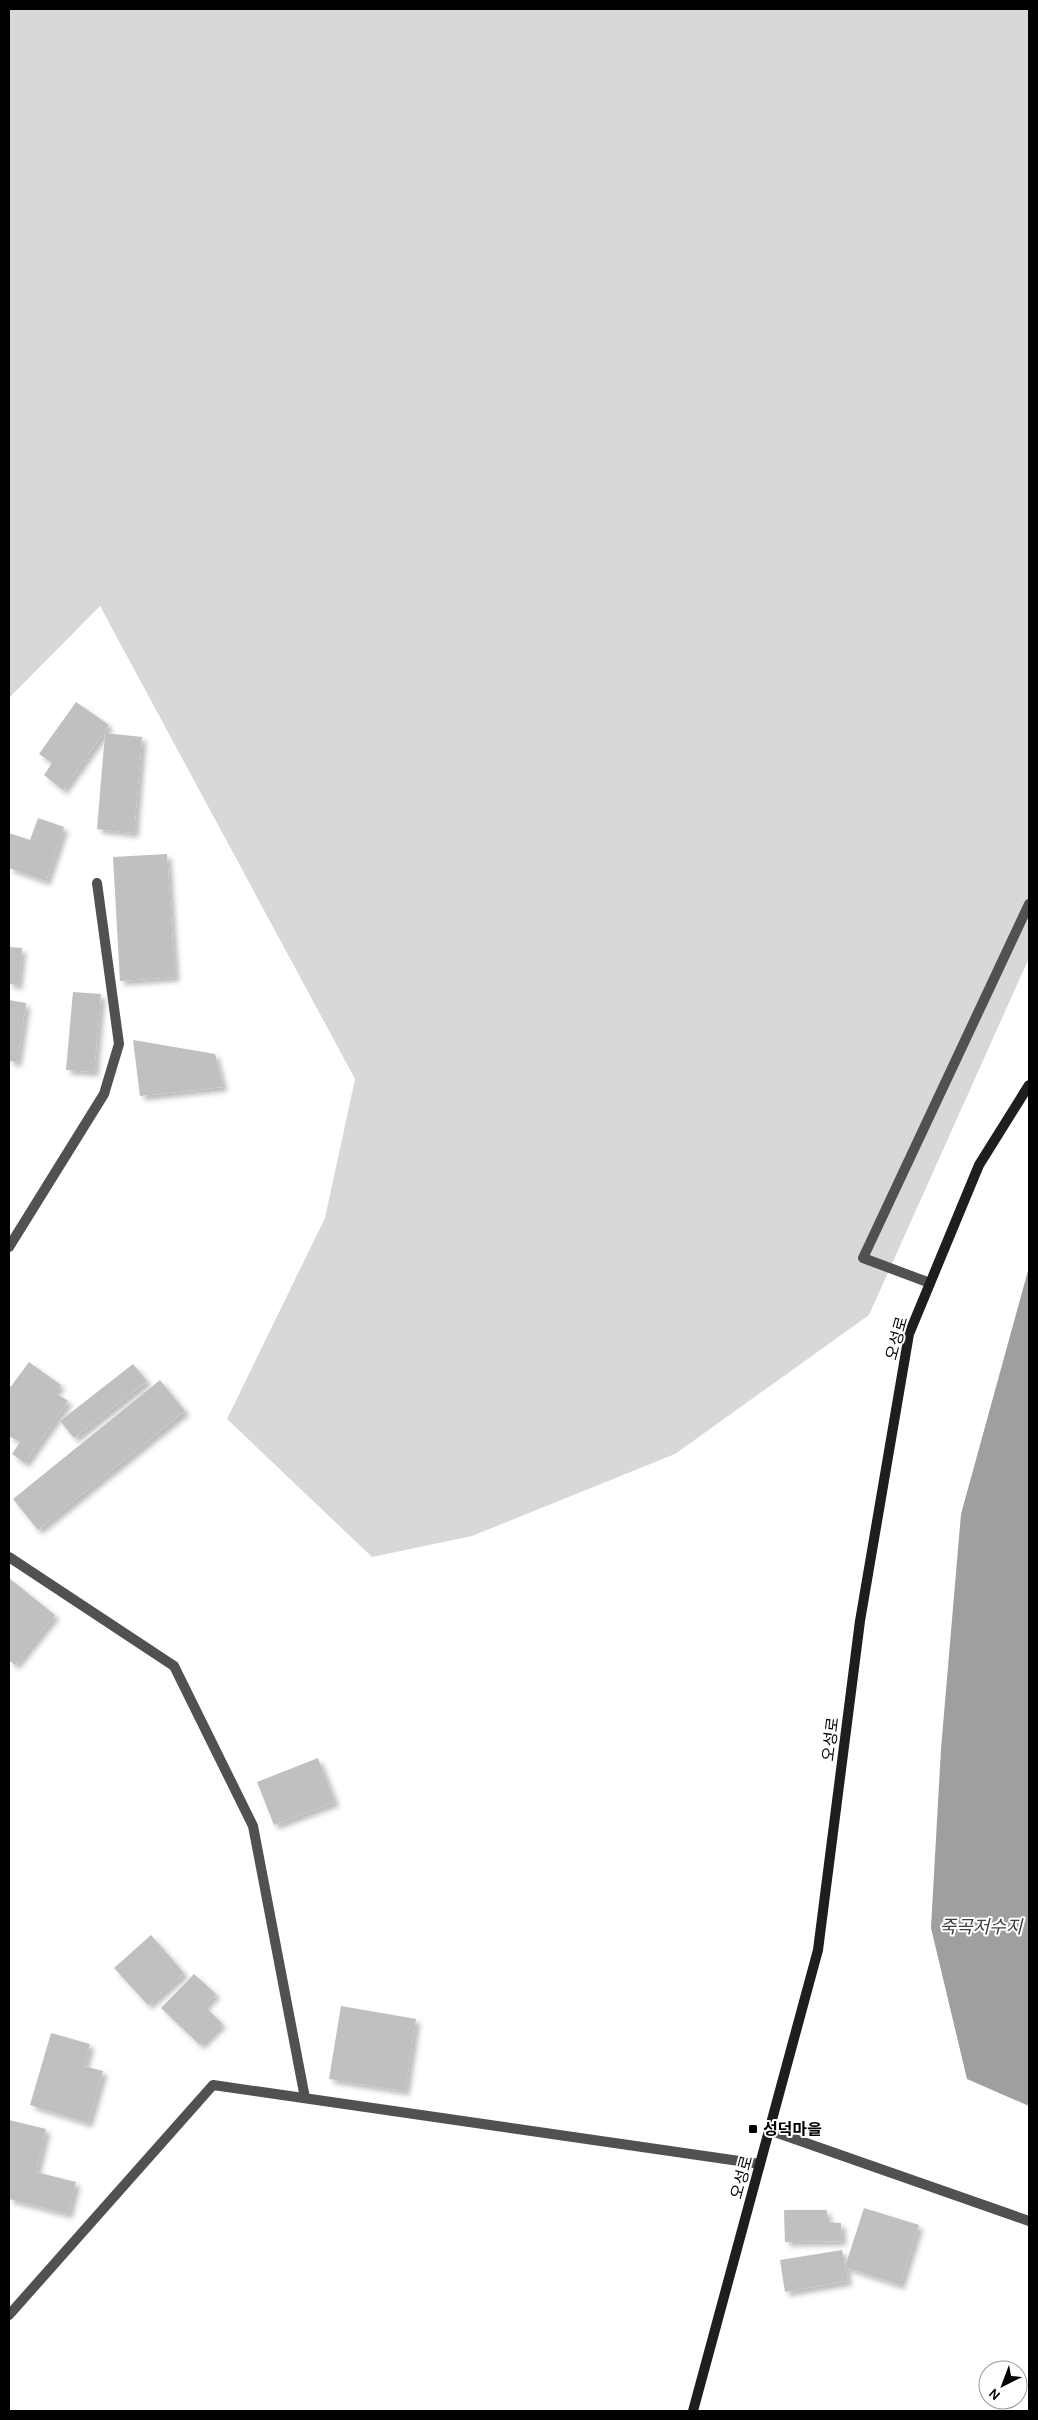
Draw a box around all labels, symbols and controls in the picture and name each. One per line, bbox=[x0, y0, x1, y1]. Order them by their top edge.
street label: 오성로 bbox=[882, 1314, 911, 1362]
street label: 오성로 bbox=[818, 1716, 843, 1762]
water label: 죽곡저수지 bbox=[940, 1916, 1024, 1938]
place label: 성덕마을 bbox=[763, 2120, 822, 2139]
marker: 성덕마을 bbox=[747, 2123, 759, 2135]
street label: 오성로 bbox=[727, 2153, 756, 2201]
north arrow bbox=[978, 2360, 1028, 2410]
text: N bbox=[985, 2385, 1004, 2404]

